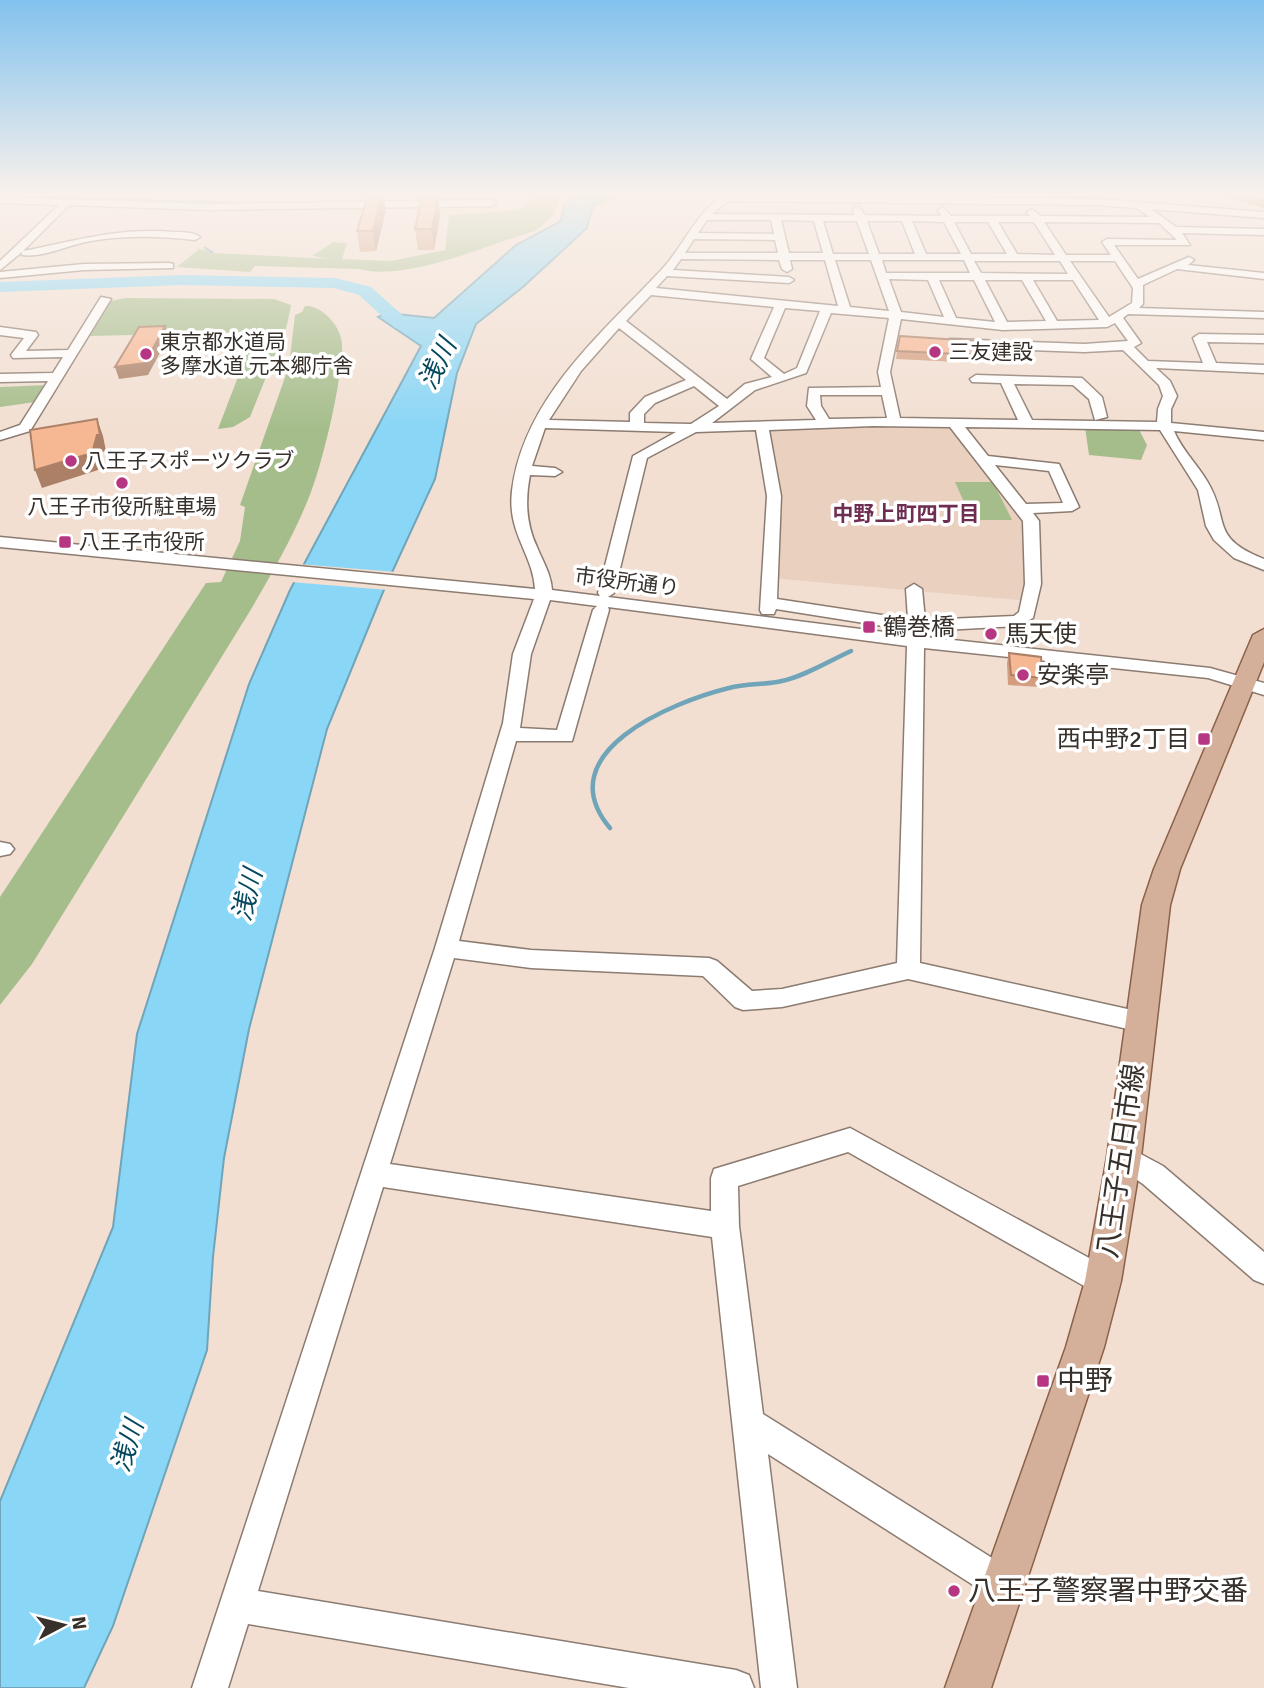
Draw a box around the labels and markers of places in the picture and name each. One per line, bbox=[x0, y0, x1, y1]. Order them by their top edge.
place label: 東京都水道局 多摩水道 元本郷庁舎 bbox=[160, 329, 354, 379]
place label: 三友建設 bbox=[949, 339, 1033, 365]
marker: 三友建設 bbox=[927, 344, 943, 360]
marker: 東京都水道局 多摩水道 元本郷庁舎 bbox=[138, 346, 154, 362]
place label: 八王子スポーツクラブ bbox=[85, 448, 295, 474]
marker: 八王子スポーツクラブ bbox=[63, 453, 79, 469]
marker: 八王子市役所駐車場 bbox=[114, 475, 130, 491]
place label: 八王子市役所駐車場 bbox=[28, 494, 217, 520]
place label: 八王子市役所 bbox=[79, 529, 205, 555]
marker: 八王子市役所 bbox=[57, 534, 73, 550]
place label: 鶴巻橋 bbox=[883, 612, 955, 642]
marker: 鶴巻橋 bbox=[861, 619, 877, 635]
place label: 馬天使 bbox=[1005, 619, 1077, 649]
marker: 馬天使 bbox=[983, 626, 999, 642]
place label: 安楽亭 bbox=[1037, 660, 1109, 690]
marker: 安楽亭 bbox=[1015, 667, 1031, 683]
place label: 西中野2丁目 bbox=[1057, 724, 1190, 754]
marker: 西中野2丁目 bbox=[1196, 731, 1212, 747]
place label: 中野 bbox=[1057, 1364, 1113, 1398]
marker: 中野 bbox=[1035, 1373, 1051, 1389]
place label: 八王子警察署中野交番 bbox=[968, 1574, 1248, 1608]
marker: 八王子警察署中野交番 bbox=[946, 1583, 962, 1599]

